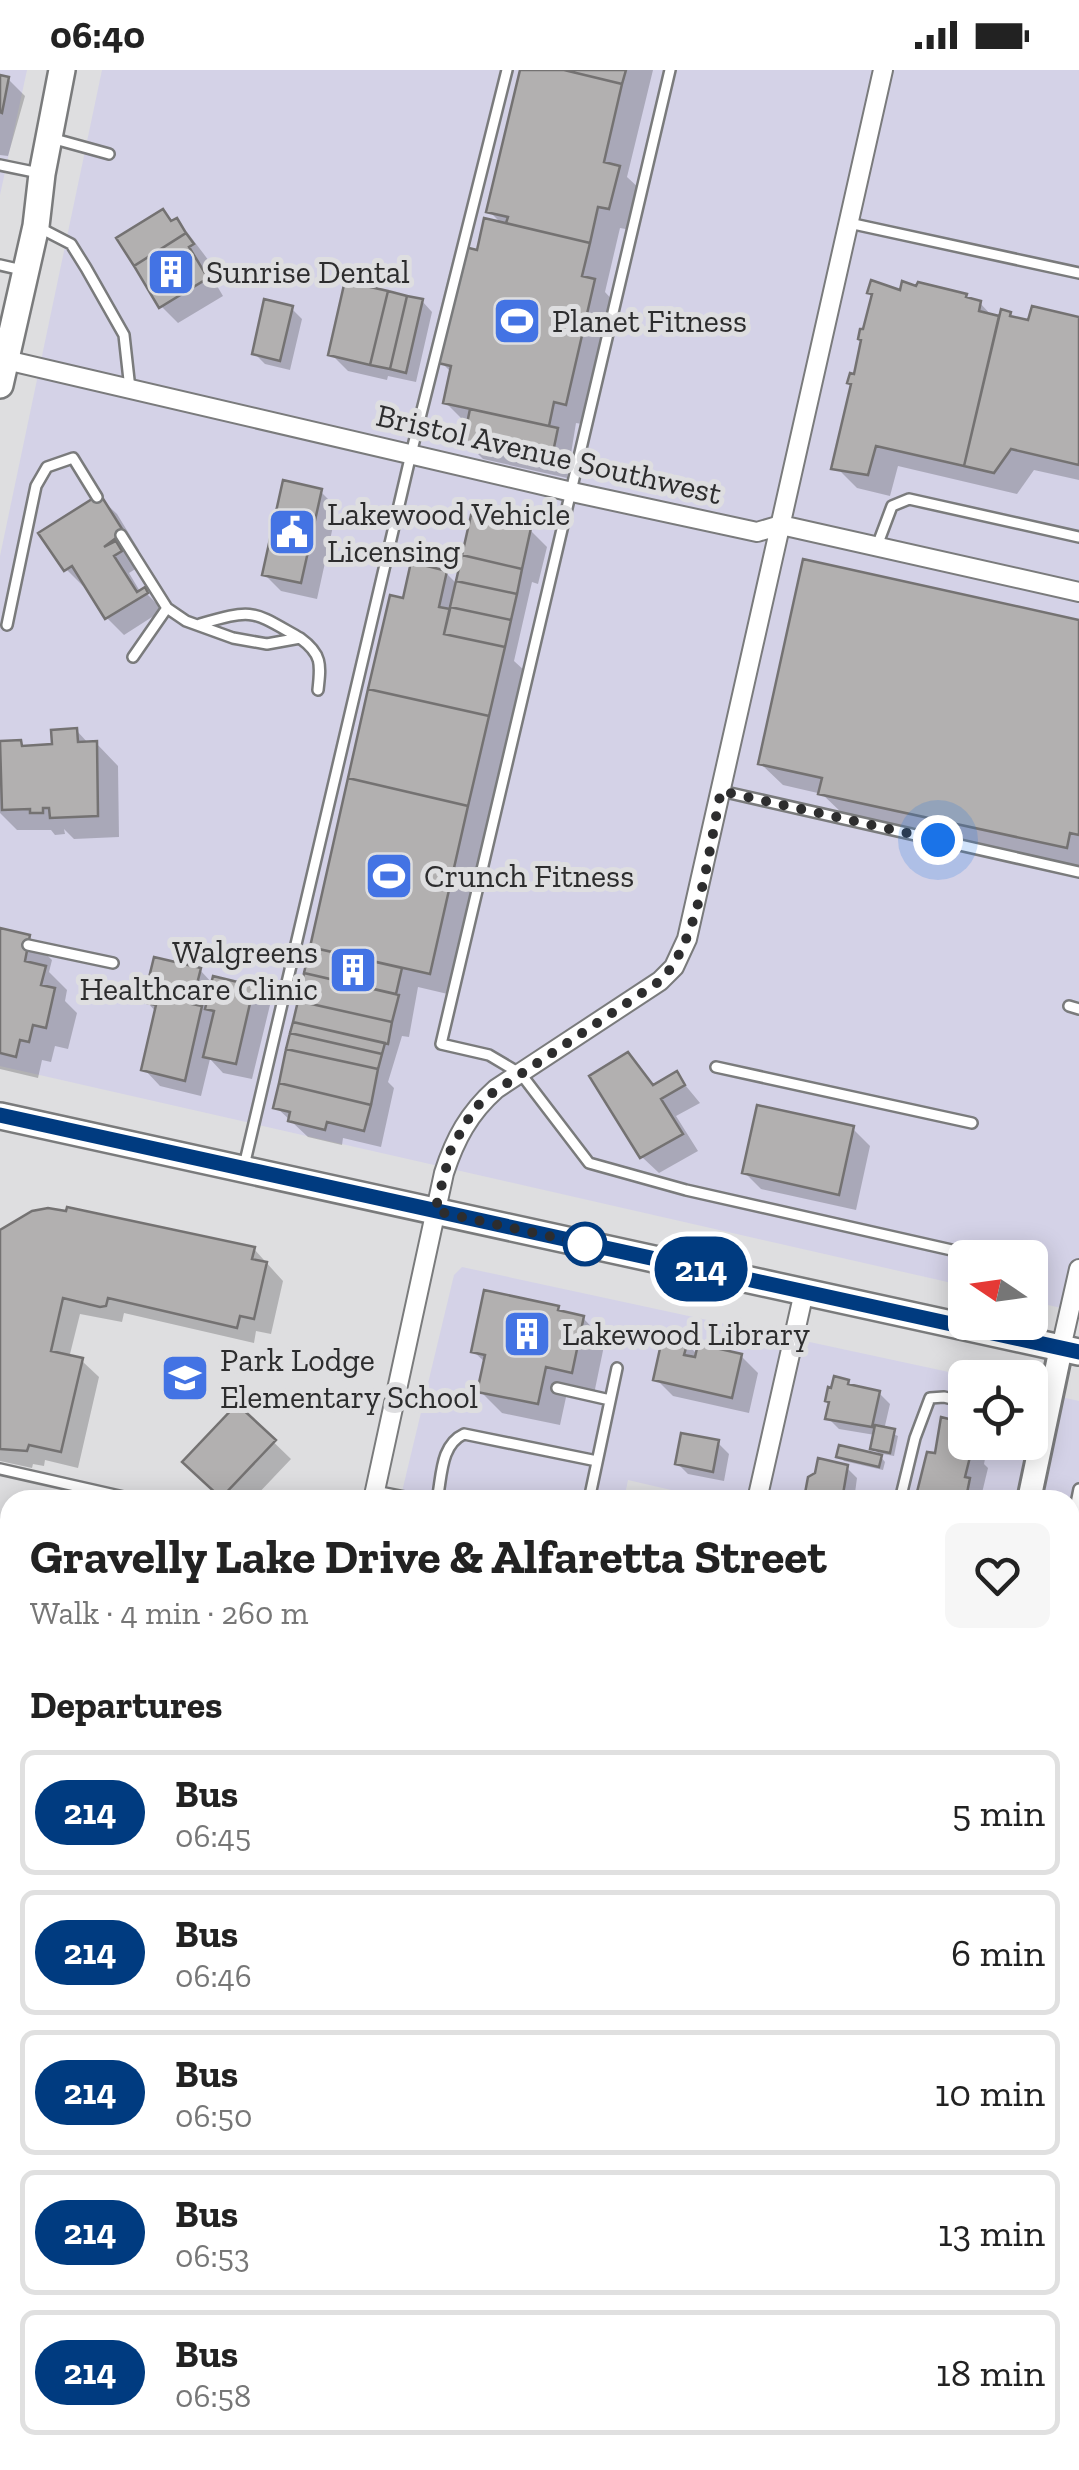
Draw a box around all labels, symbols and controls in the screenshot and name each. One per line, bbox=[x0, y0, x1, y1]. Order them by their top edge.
text: 06:40 bbox=[50, 12, 145, 58]
building icon: Sunrise Dental bbox=[145, 246, 197, 298]
place label: Sunrise Dental bbox=[206, 253, 410, 291]
sports icon: Planet Fitness bbox=[491, 295, 543, 347]
place label: Planet Fitness bbox=[552, 302, 747, 340]
street label: Bristol Avenue Southwest bbox=[373, 396, 725, 512]
place label: Lakewood Vehicle Licensing bbox=[327, 495, 570, 570]
public building icon: Lakewood Vehicle Licensing bbox=[266, 506, 318, 558]
your location bbox=[913, 815, 963, 865]
sports icon: Crunch Fitness bbox=[363, 850, 415, 902]
place label: Crunch Fitness bbox=[424, 857, 634, 895]
place label: Walgreens Healthcare Clinic bbox=[80, 933, 318, 1008]
building icon: Walgreens Healthcare Clinic bbox=[327, 944, 379, 996]
unlabelled marker bbox=[564, 1223, 606, 1265]
line badge: 214 bbox=[644, 1236, 758, 1302]
north arrow bbox=[948, 1240, 1048, 1340]
map controls bbox=[948, 1240, 1048, 1460]
text: 214 bbox=[675, 1248, 727, 1290]
building icon: Lakewood Library bbox=[501, 1308, 553, 1360]
place label: Lakewood Library bbox=[562, 1315, 810, 1353]
place label: Park Lodge Elementary School bbox=[220, 1341, 478, 1416]
school or university icon: Park Lodge Elementary School bbox=[159, 1352, 211, 1404]
button: locate bbox=[948, 1360, 1048, 1460]
button: heart bbox=[945, 1523, 1050, 1628]
text: Gravelly Lake Drive & Alfaretta Street bbox=[30, 1528, 827, 1585]
text: Walk · 4 min · 260 m bbox=[30, 1594, 308, 1632]
text: Departures bbox=[30, 1682, 222, 1728]
text: Bus bbox=[175, 1771, 238, 1817]
text: 5 min bbox=[952, 1790, 1045, 1836]
text: 214 bbox=[64, 1791, 116, 1833]
text: 06:45 bbox=[175, 1817, 251, 1855]
text: Bus bbox=[175, 1911, 238, 1957]
text: 6 min bbox=[951, 1930, 1045, 1976]
text: 214 bbox=[64, 1931, 116, 1973]
text: 06:46 bbox=[175, 1957, 252, 1995]
text: Bus bbox=[175, 2051, 238, 2097]
text: 10 min bbox=[935, 2070, 1045, 2116]
text: 214 bbox=[64, 2071, 116, 2113]
text: 06:50 bbox=[175, 2097, 252, 2135]
text: Bus bbox=[175, 2191, 238, 2237]
text: 13 min bbox=[938, 2210, 1045, 2256]
text: 214 bbox=[64, 2211, 116, 2253]
text: 06:53 bbox=[175, 2237, 250, 2275]
text: Bus bbox=[175, 2331, 238, 2377]
text: 18 min bbox=[936, 2350, 1045, 2396]
text: 214 bbox=[64, 2351, 116, 2393]
text: 06:58 bbox=[175, 2377, 251, 2415]

